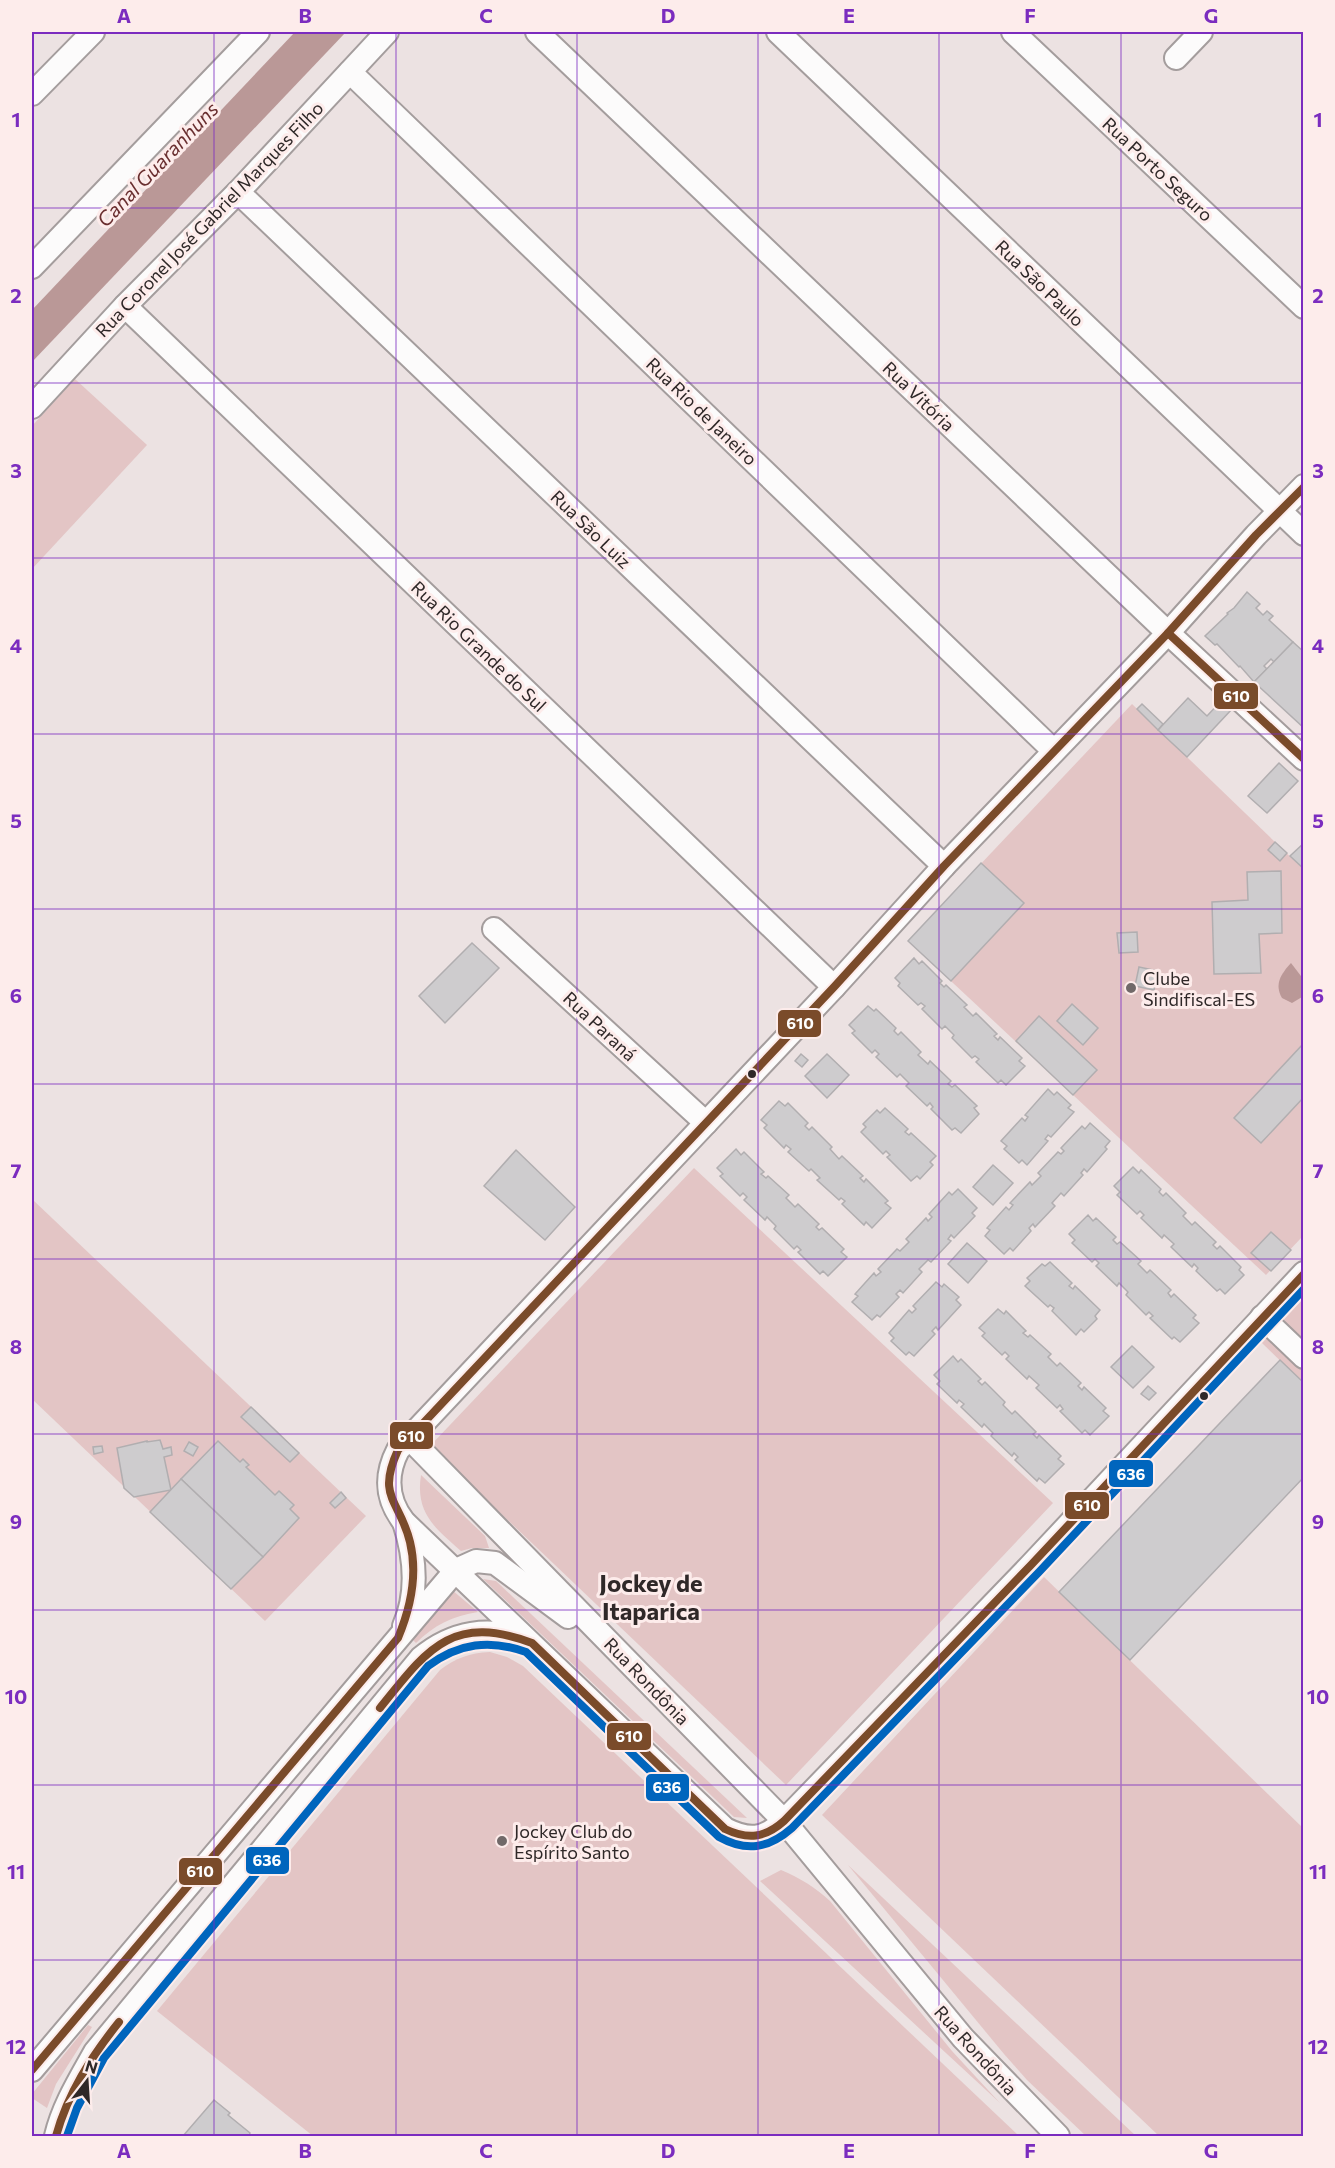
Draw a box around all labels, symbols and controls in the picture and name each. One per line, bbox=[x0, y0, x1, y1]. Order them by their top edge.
text: A bbox=[117, 3, 131, 27]
text: B bbox=[298, 3, 312, 27]
text: C bbox=[479, 3, 493, 27]
text: D bbox=[661, 3, 675, 27]
text: E bbox=[843, 3, 855, 27]
text: F bbox=[1024, 3, 1036, 27]
text: G bbox=[1204, 3, 1218, 27]
street label: Rua Coronel José Gabriel Marques Filho bbox=[90, 97, 328, 341]
water label: Canal Guaranhuns bbox=[91, 97, 223, 231]
text: 1 bbox=[11, 107, 21, 131]
text: 1 bbox=[1313, 107, 1323, 131]
street label: Rua Porto Seguro bbox=[1098, 112, 1218, 226]
street label: Rua São Paulo bbox=[991, 235, 1089, 331]
text: 2 bbox=[10, 283, 22, 307]
text: 2 bbox=[1312, 283, 1324, 307]
street label: Rua Rio de Janeiro bbox=[642, 352, 762, 470]
street label: Rua Vitória bbox=[879, 356, 959, 436]
text: 3 bbox=[10, 458, 22, 482]
text: 3 bbox=[1312, 458, 1324, 482]
street label: Rua São Luiz bbox=[546, 485, 636, 573]
street label: Rua Rio Grande do Sul bbox=[407, 576, 551, 716]
text: 4 bbox=[10, 633, 22, 657]
text: 4 bbox=[1312, 633, 1324, 657]
line badge: 610 bbox=[1213, 682, 1259, 710]
text: 610 bbox=[1222, 686, 1250, 705]
text: 5 bbox=[10, 808, 22, 832]
text: 5 bbox=[1312, 808, 1324, 832]
place label: Clube Sindifiscal-ES bbox=[1143, 967, 1255, 1010]
marker: Clube Sindifiscal-ES bbox=[1124, 981, 1138, 995]
text: 6 bbox=[10, 983, 22, 1007]
text: 6 bbox=[1312, 983, 1324, 1007]
street label: Rua Paraná bbox=[559, 987, 641, 1065]
line badge: 610 bbox=[777, 1009, 822, 1038]
text: 610 bbox=[786, 1013, 814, 1032]
unlabelled marker bbox=[746, 1068, 758, 1080]
text: 7 bbox=[11, 1158, 22, 1182]
text: 7 bbox=[1313, 1158, 1324, 1182]
text: 8 bbox=[10, 1334, 22, 1358]
text: 8 bbox=[1312, 1334, 1324, 1358]
unlabelled marker bbox=[1198, 1390, 1210, 1402]
line badge: 610 bbox=[389, 1421, 434, 1450]
text: 610 bbox=[397, 1426, 425, 1445]
line badge: 636 bbox=[1108, 1459, 1154, 1488]
text: 636 bbox=[1117, 1464, 1146, 1483]
line badge: 610 bbox=[1064, 1491, 1110, 1520]
text: 610 bbox=[1073, 1495, 1101, 1514]
text: 9 bbox=[10, 1509, 22, 1533]
text: 9 bbox=[1312, 1509, 1324, 1533]
district label: Jockey de Itaparica bbox=[599, 1568, 703, 1625]
street label: Rua Rondônia bbox=[600, 1633, 694, 1729]
text: 10 bbox=[5, 1684, 27, 1708]
text: 10 bbox=[1307, 1684, 1329, 1708]
line badge: 610 bbox=[606, 1722, 652, 1751]
text: 610 bbox=[615, 1726, 643, 1745]
line badge: 636 bbox=[645, 1773, 690, 1802]
text: 636 bbox=[653, 1777, 682, 1796]
place label: Jockey Club do Espírito Santo bbox=[514, 1820, 632, 1863]
marker: Jockey Club do Espírito Santo bbox=[495, 1834, 509, 1848]
line badge: 636 bbox=[245, 1846, 290, 1875]
text: 636 bbox=[253, 1850, 282, 1869]
line badge: 610 bbox=[178, 1857, 223, 1886]
text: 11 bbox=[7, 1859, 25, 1883]
text: 11 bbox=[1309, 1859, 1327, 1883]
text: 610 bbox=[186, 1861, 214, 1880]
street label: Rua Rondônia bbox=[930, 2001, 1022, 2099]
text: 12 bbox=[6, 2034, 26, 2058]
text: 12 bbox=[1308, 2034, 1328, 2058]
north arrow bbox=[57, 2051, 117, 2111]
text: N bbox=[83, 2055, 100, 2077]
text: A bbox=[117, 2138, 131, 2162]
text: B bbox=[298, 2138, 312, 2162]
text: C bbox=[479, 2138, 493, 2162]
text: D bbox=[661, 2138, 675, 2162]
text: E bbox=[843, 2138, 855, 2162]
text: F bbox=[1024, 2138, 1036, 2162]
text: G bbox=[1204, 2138, 1218, 2162]

